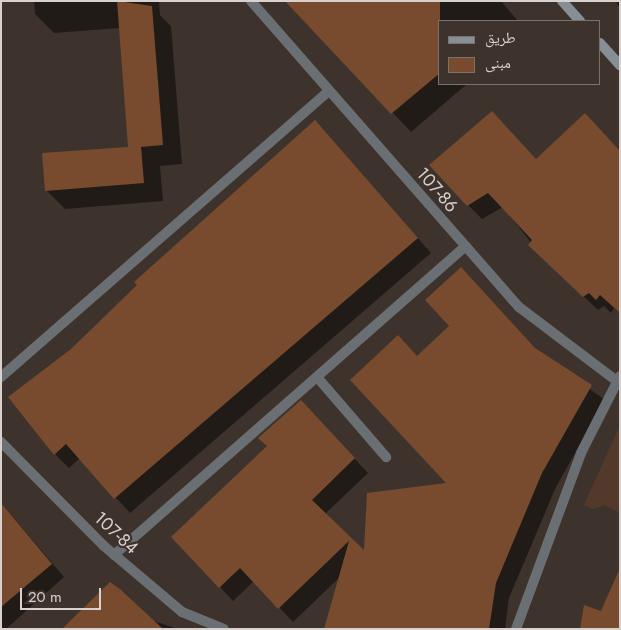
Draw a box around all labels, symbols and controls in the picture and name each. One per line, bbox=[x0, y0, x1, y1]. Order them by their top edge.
legend bbox=[438, 20, 601, 85]
text: طريق bbox=[485, 27, 516, 49]
text: مبنى bbox=[485, 52, 511, 74]
street label: 107-86 bbox=[412, 163, 462, 217]
street label: 107-84 bbox=[89, 507, 143, 559]
scale bar bbox=[22, 578, 104, 610]
text: 20 m bbox=[28, 586, 62, 608]

